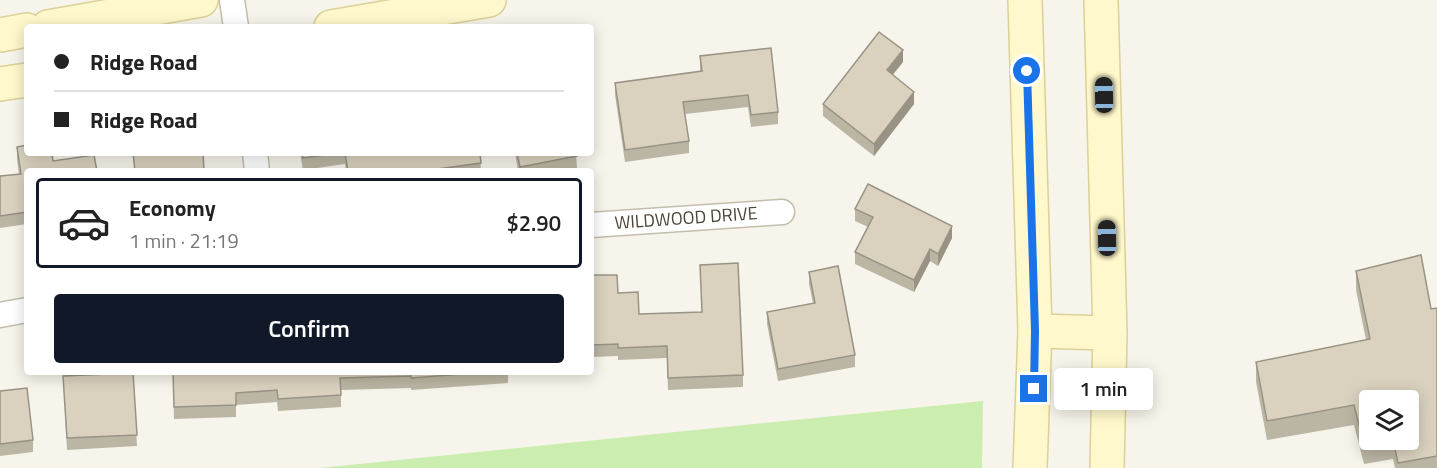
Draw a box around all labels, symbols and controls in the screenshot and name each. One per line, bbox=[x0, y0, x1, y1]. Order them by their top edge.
text: Ridge Road bbox=[90, 45, 198, 79]
route start bbox=[1013, 57, 1040, 84]
car bbox=[1095, 77, 1113, 113]
text: Ridge Road bbox=[90, 103, 198, 137]
text: Economy bbox=[129, 191, 216, 225]
icon: car bbox=[57, 196, 111, 250]
street label: WILDWOOD DRIVE bbox=[614, 199, 758, 236]
text: $2.90 bbox=[506, 206, 561, 240]
car bbox=[1098, 220, 1116, 256]
text: 1 min · 21:19 bbox=[129, 225, 239, 256]
button: Confirm bbox=[54, 294, 564, 363]
callout: 1 min bbox=[1055, 368, 1154, 410]
text: 1 min bbox=[1079, 373, 1128, 404]
route end bbox=[1020, 375, 1047, 402]
map controls bbox=[1359, 390, 1419, 450]
button: layers bbox=[1359, 390, 1419, 450]

